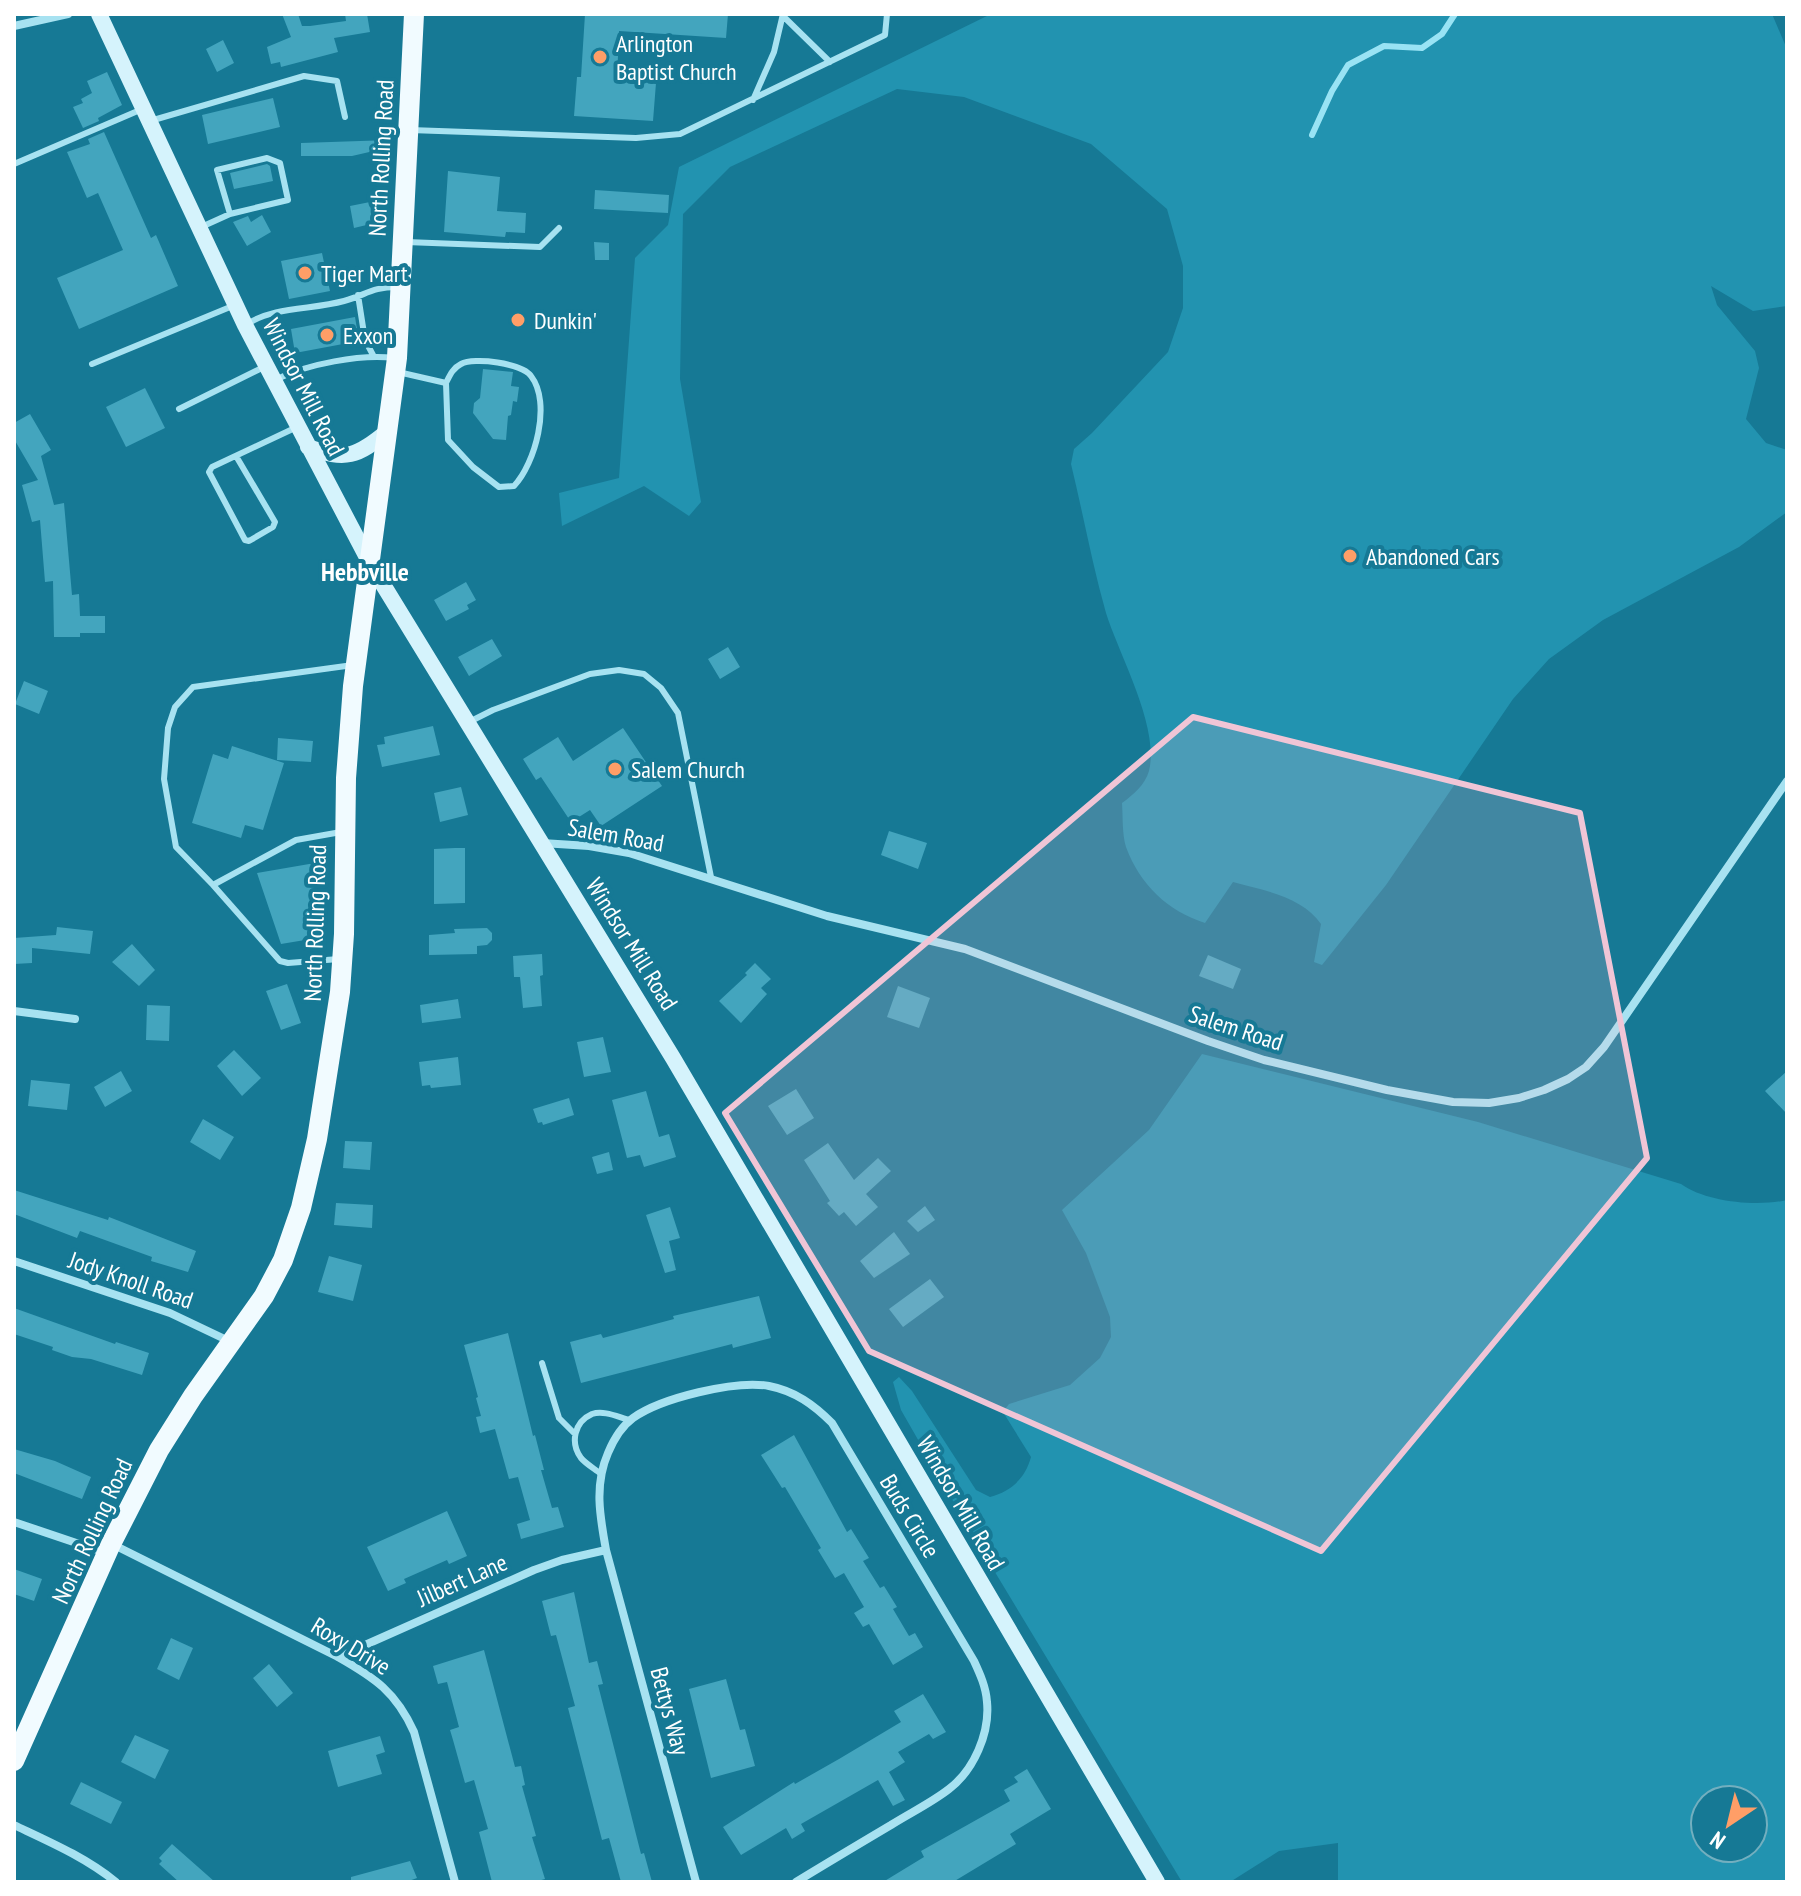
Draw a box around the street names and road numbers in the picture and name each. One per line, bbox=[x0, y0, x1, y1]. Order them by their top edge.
street label: North Rolling Road bbox=[361, 79, 401, 237]
street label: Windsor Mill Road bbox=[256, 313, 352, 461]
street label: Salem Road bbox=[566, 811, 666, 859]
street label: North Rolling Road bbox=[297, 844, 333, 1002]
street label: Windsor Mill Road bbox=[579, 872, 685, 1016]
street label: Salem Road bbox=[1185, 998, 1287, 1058]
street label: Jody Knoll Road bbox=[64, 1244, 197, 1316]
street label: Windsor Mill Road bbox=[910, 1430, 1012, 1576]
street label: North Rolling Road bbox=[45, 1453, 139, 1609]
street label: Buds Circle bbox=[873, 1469, 947, 1563]
street label: Jilbert Lane bbox=[411, 1546, 512, 1614]
street label: Roxy Drive bbox=[306, 1610, 396, 1682]
street label: Bettys Way bbox=[643, 1663, 697, 1759]

